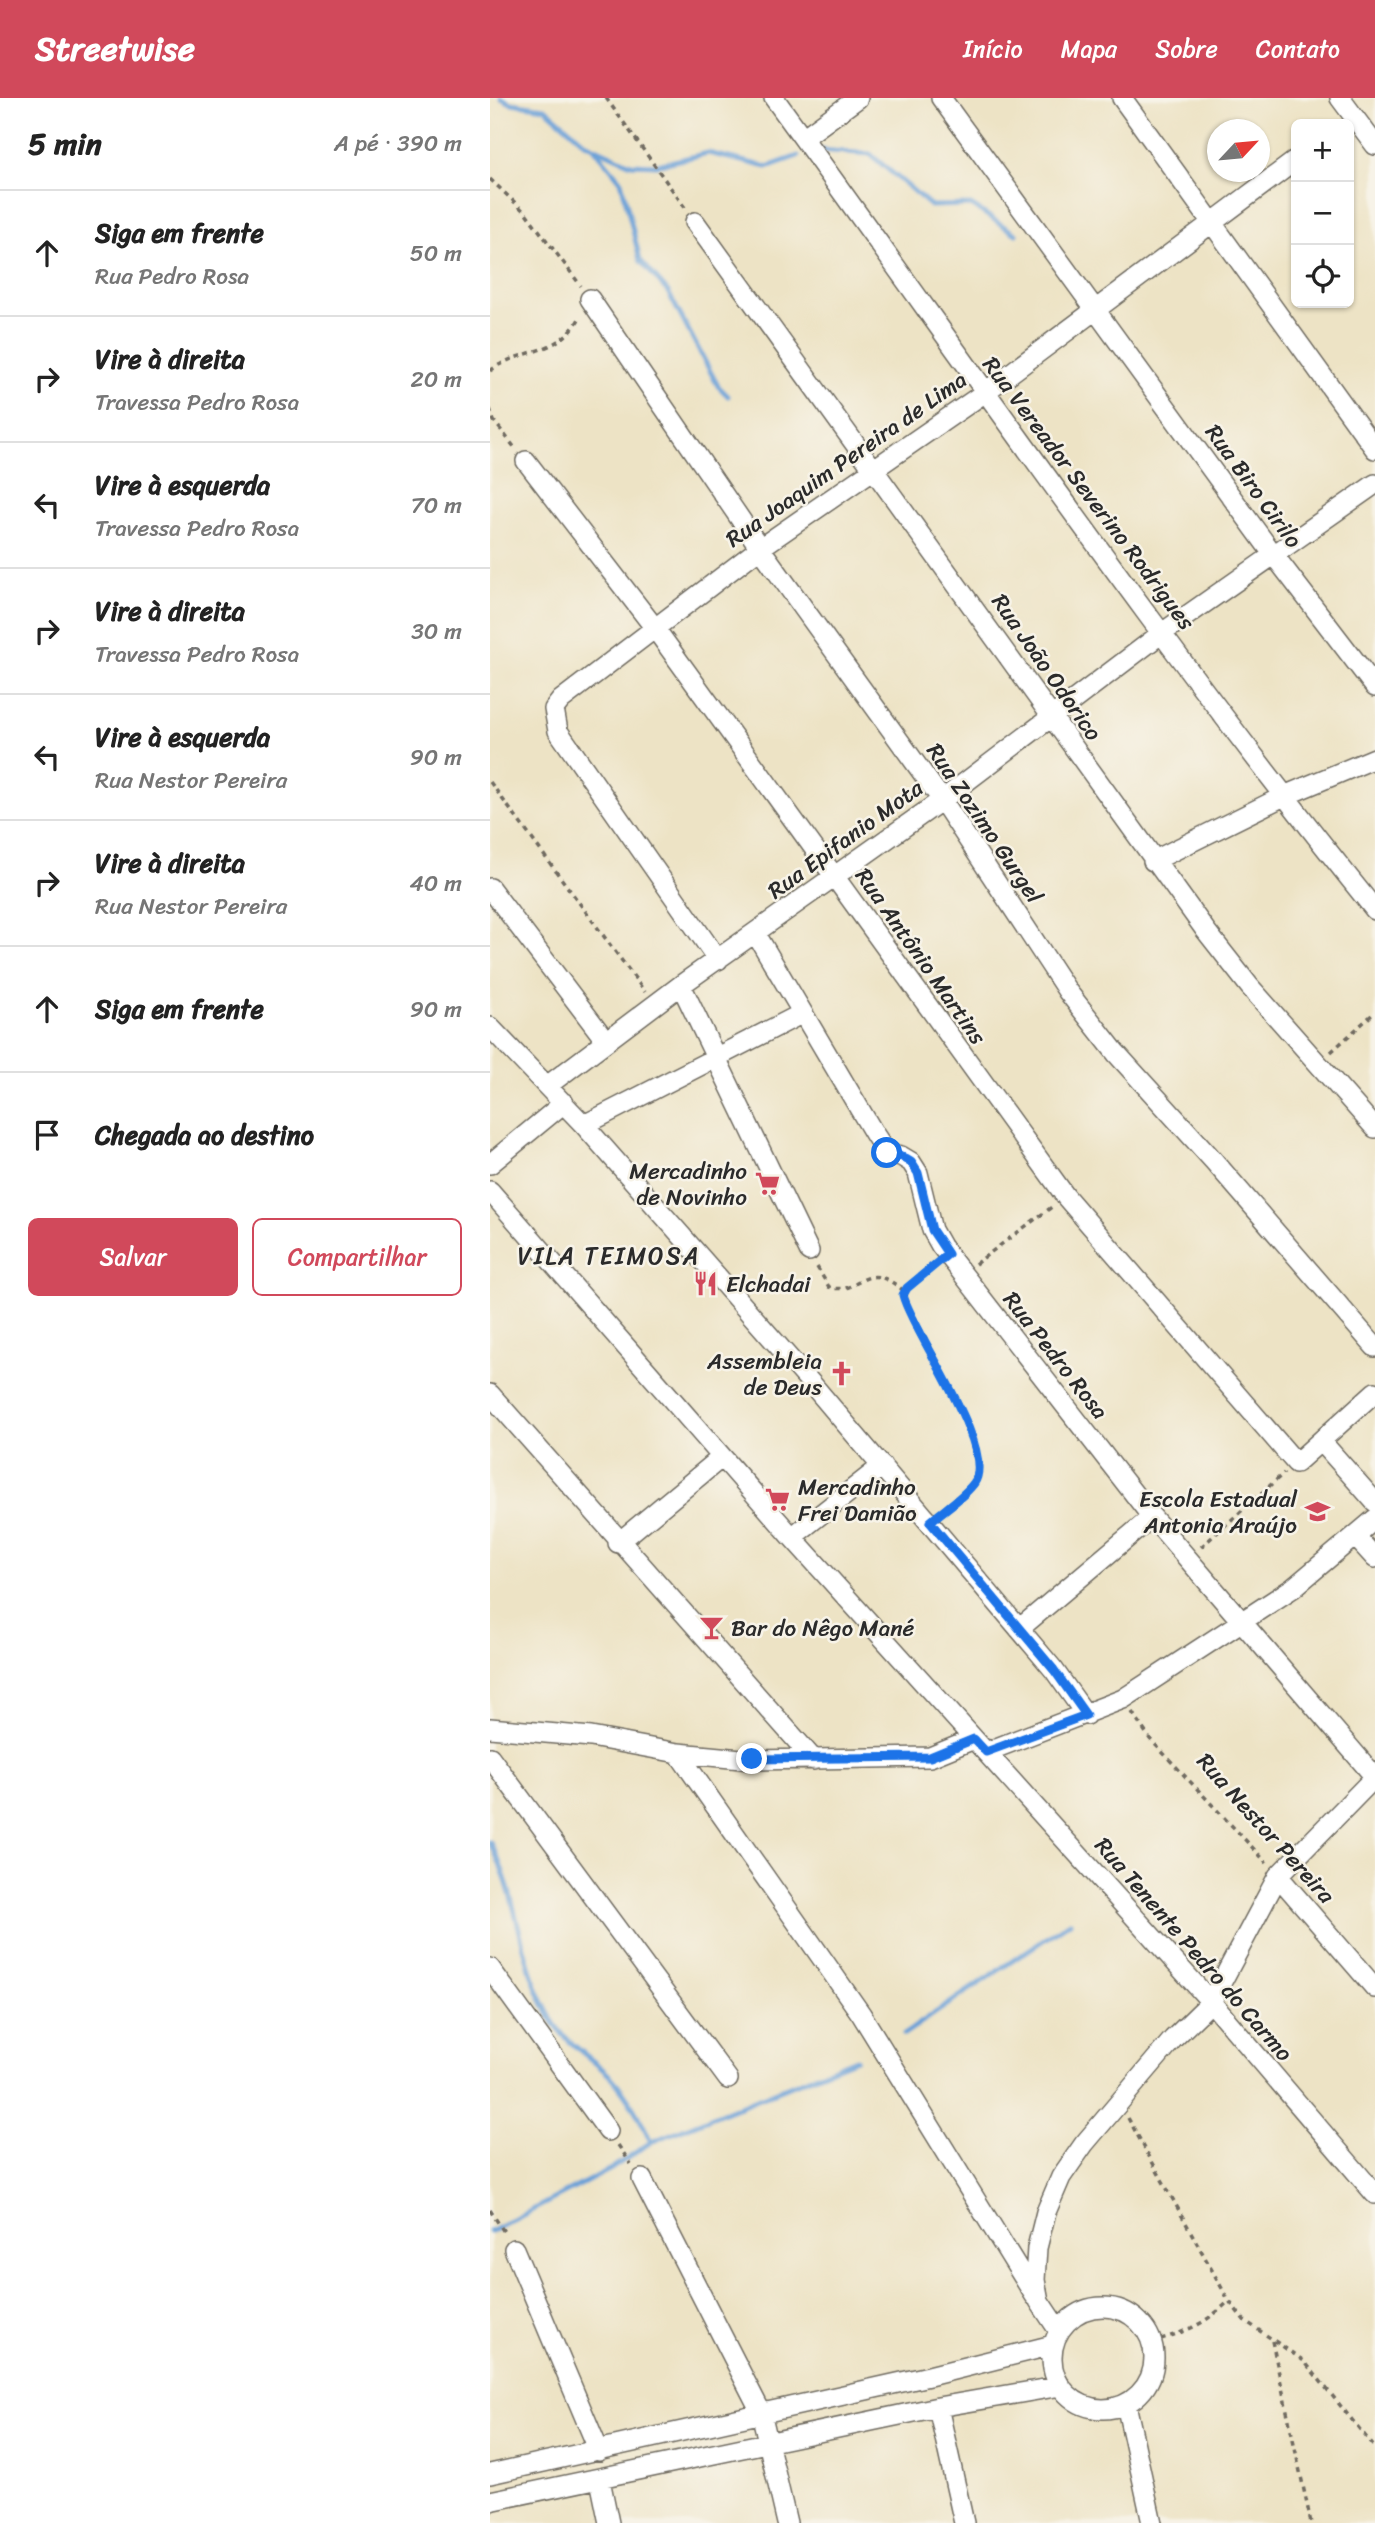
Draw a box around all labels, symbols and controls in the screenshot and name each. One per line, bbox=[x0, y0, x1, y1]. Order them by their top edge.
text: Streetwise bbox=[35, 20, 195, 78]
text: Início bbox=[963, 28, 1023, 70]
text: Mapa bbox=[1061, 28, 1117, 70]
text: Sobre bbox=[1155, 28, 1218, 70]
text: Contato bbox=[1256, 28, 1340, 70]
text: 5 min bbox=[28, 117, 102, 171]
north arrow bbox=[1207, 119, 1270, 182]
map controls bbox=[1291, 119, 1354, 308]
button: + bbox=[1291, 119, 1354, 182]
text: A pé · 390 m bbox=[334, 123, 462, 164]
button: − bbox=[1291, 182, 1354, 245]
text: Siga em frente bbox=[95, 210, 264, 256]
text: 50 m bbox=[410, 233, 462, 274]
icon: ahead bbox=[28, 234, 66, 272]
button: locate bbox=[1291, 245, 1354, 308]
text: Rua Pedro Rosa bbox=[95, 256, 249, 297]
text: Vire à direita bbox=[95, 336, 245, 382]
street label: Rua Vereador Severino Rodrigues bbox=[971, 347, 1206, 640]
text: 20 m bbox=[411, 359, 462, 400]
icon: right bbox=[28, 360, 66, 398]
street label: Rua Joaquim Pereira de Lima bbox=[717, 360, 976, 559]
text: Travessa Pedro Rosa bbox=[95, 382, 299, 423]
street label: Rua Biro Cirilo bbox=[1194, 415, 1313, 558]
text: Vire à esquerda bbox=[95, 462, 270, 508]
text: 70 m bbox=[411, 485, 462, 526]
icon: left bbox=[28, 486, 66, 524]
text: Travessa Pedro Rosa bbox=[95, 508, 299, 549]
street label: Rua João Odorico bbox=[980, 585, 1113, 750]
text: Vire à direita bbox=[95, 588, 245, 634]
text: 30 m bbox=[411, 611, 462, 652]
icon: right bbox=[28, 612, 66, 650]
text: Travessa Pedro Rosa bbox=[95, 634, 299, 675]
text: Vire à esquerda bbox=[95, 714, 270, 760]
street label: Rua Zozimo Gurgel bbox=[915, 734, 1054, 913]
text: 90 m bbox=[410, 737, 462, 778]
icon: left bbox=[28, 738, 66, 776]
text: Rua Nestor Pereira bbox=[95, 760, 287, 801]
street label: Rua Epifanio Mota bbox=[758, 768, 932, 910]
text: Vire à direita bbox=[95, 840, 245, 886]
street label: Rua Antônio Martins bbox=[844, 859, 997, 1054]
text: 40 m bbox=[409, 863, 462, 904]
icon: right bbox=[28, 864, 66, 902]
text: Rua Nestor Pereira bbox=[95, 886, 287, 927]
text: Siga em frente bbox=[95, 986, 264, 1032]
text: 90 m bbox=[410, 989, 462, 1030]
icon: ahead bbox=[28, 990, 66, 1028]
text: Chegada ao destino bbox=[95, 1112, 314, 1158]
icon: arrive bbox=[28, 1116, 66, 1154]
route start bbox=[871, 1137, 902, 1168]
place label: Mercadinho de Novinho bbox=[629, 1151, 747, 1218]
supermarket icon: Mercadinho de Novinho bbox=[753, 1170, 781, 1198]
button: Salvar bbox=[28, 1218, 238, 1296]
button: Compartilhar bbox=[252, 1218, 462, 1296]
district label: VILA TEIMOSA bbox=[518, 1235, 700, 1277]
place label: Elchadai bbox=[726, 1264, 811, 1305]
restaurant icon: Elchadai bbox=[692, 1270, 720, 1298]
street label: Rua Pedro Rosa bbox=[992, 1282, 1119, 1429]
place label: Assembleia de Deus bbox=[706, 1341, 822, 1408]
church icon: Assembleia de Deus bbox=[828, 1360, 856, 1388]
place label: Mercadinho Frei Damião bbox=[798, 1467, 917, 1534]
place label: Escola Estadual Antonia Araújo bbox=[1139, 1479, 1297, 1546]
supermarket icon: Mercadinho Frei Damião bbox=[764, 1486, 792, 1514]
school or university icon: Escola Estadual Antonia Araújo bbox=[1303, 1498, 1331, 1526]
place label: Bar do Nêgo Mané bbox=[731, 1608, 915, 1649]
bar icon: Bar do Nêgo Mané bbox=[697, 1614, 725, 1642]
route end bbox=[736, 1743, 767, 1774]
street label: Rua Nestor Pereira bbox=[1186, 1743, 1346, 1914]
street label: Rua Tenente Pedro do Carmo bbox=[1084, 1827, 1304, 2071]

